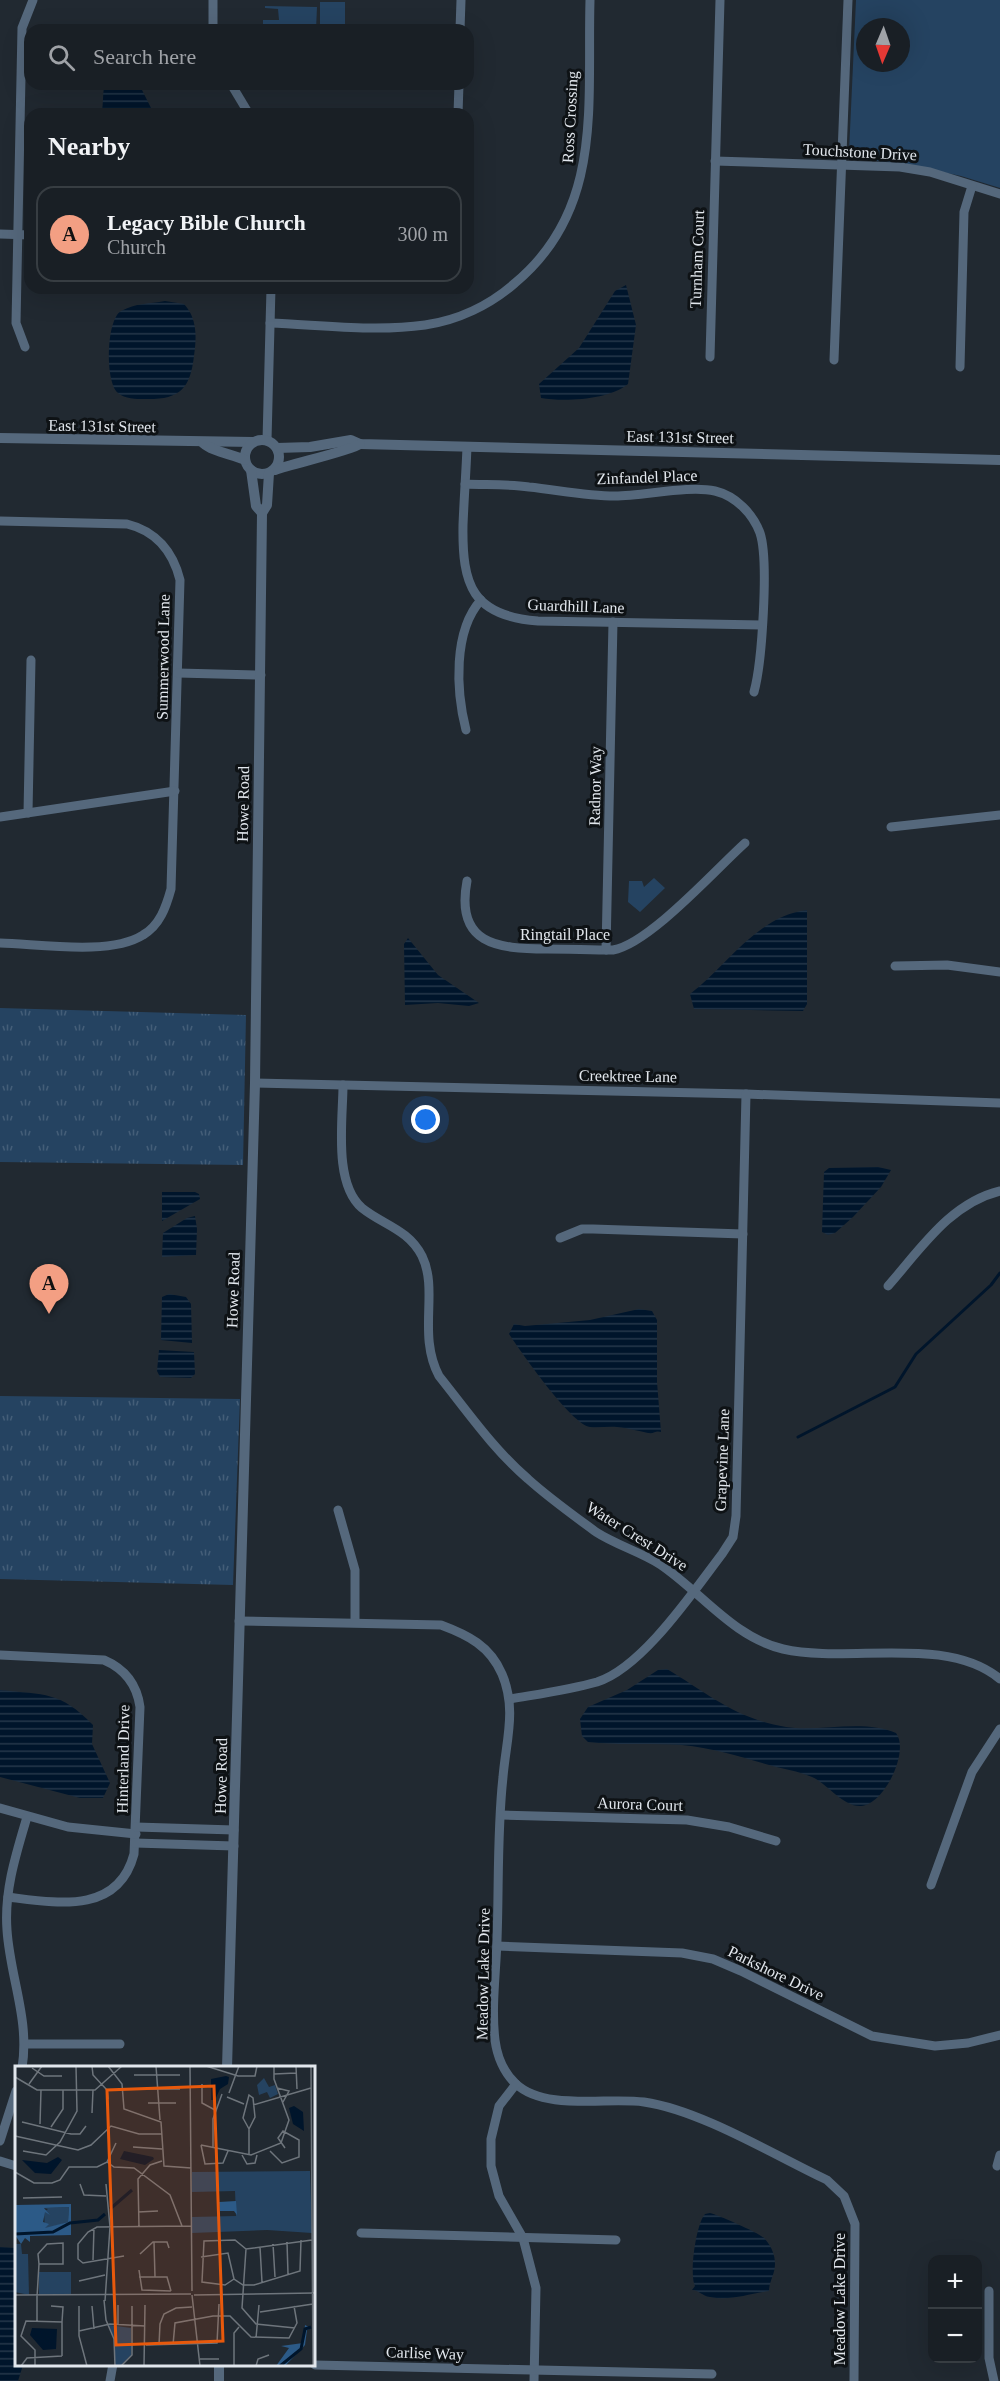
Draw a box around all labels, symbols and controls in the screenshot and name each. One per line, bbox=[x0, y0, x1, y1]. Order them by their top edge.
north arrow bbox=[856, 18, 910, 72]
search box bbox=[24, 24, 474, 90]
icon: search bbox=[45, 41, 78, 74]
text: Search here bbox=[93, 44, 196, 69]
street label: Ross Crossing bbox=[559, 71, 582, 163]
text: Nearby bbox=[48, 132, 130, 161]
street label: Touchstone Drive bbox=[803, 141, 917, 163]
street label: Turnham Court bbox=[687, 209, 707, 309]
text: Legacy Bible Church bbox=[107, 210, 306, 235]
text: A bbox=[62, 223, 77, 245]
text: 300 m bbox=[397, 223, 448, 245]
text: Church bbox=[107, 236, 166, 258]
street label: East 131st Street bbox=[48, 417, 156, 435]
street label: East 131st Street bbox=[626, 428, 734, 446]
street label: Zinfandel Place bbox=[596, 467, 698, 487]
street label: Summerwood Lane bbox=[153, 594, 173, 720]
street label: Guardhill Lane bbox=[527, 596, 625, 616]
street label: Radnor Way bbox=[586, 746, 605, 826]
street label: Howe Road bbox=[234, 766, 252, 842]
street label: Ringtail Place bbox=[520, 926, 610, 944]
street label: Creektree Lane bbox=[579, 1067, 677, 1085]
your location bbox=[411, 1105, 440, 1134]
street label: Howe Road bbox=[223, 1252, 243, 1328]
pin: A bbox=[29, 1264, 68, 1314]
street label: Grapevine Lane bbox=[712, 1408, 733, 1512]
street label: Water Crest Drive bbox=[583, 1498, 691, 1574]
street label: Hinterland Drive bbox=[114, 1704, 132, 1814]
street label: Howe Road bbox=[212, 1738, 230, 1814]
street label: Aurora Court bbox=[597, 1794, 684, 1814]
street label: Meadow Lake Drive bbox=[473, 1908, 493, 2040]
street label: Parkshore Drive bbox=[725, 1942, 827, 2004]
inset map bbox=[15, 2066, 315, 2366]
street label: Meadow Lake Drive bbox=[831, 2233, 848, 2365]
map controls bbox=[928, 2255, 982, 2363]
button: + bbox=[928, 2255, 982, 2309]
button: − bbox=[928, 2309, 982, 2363]
street label: Carlise Way bbox=[386, 2343, 464, 2364]

